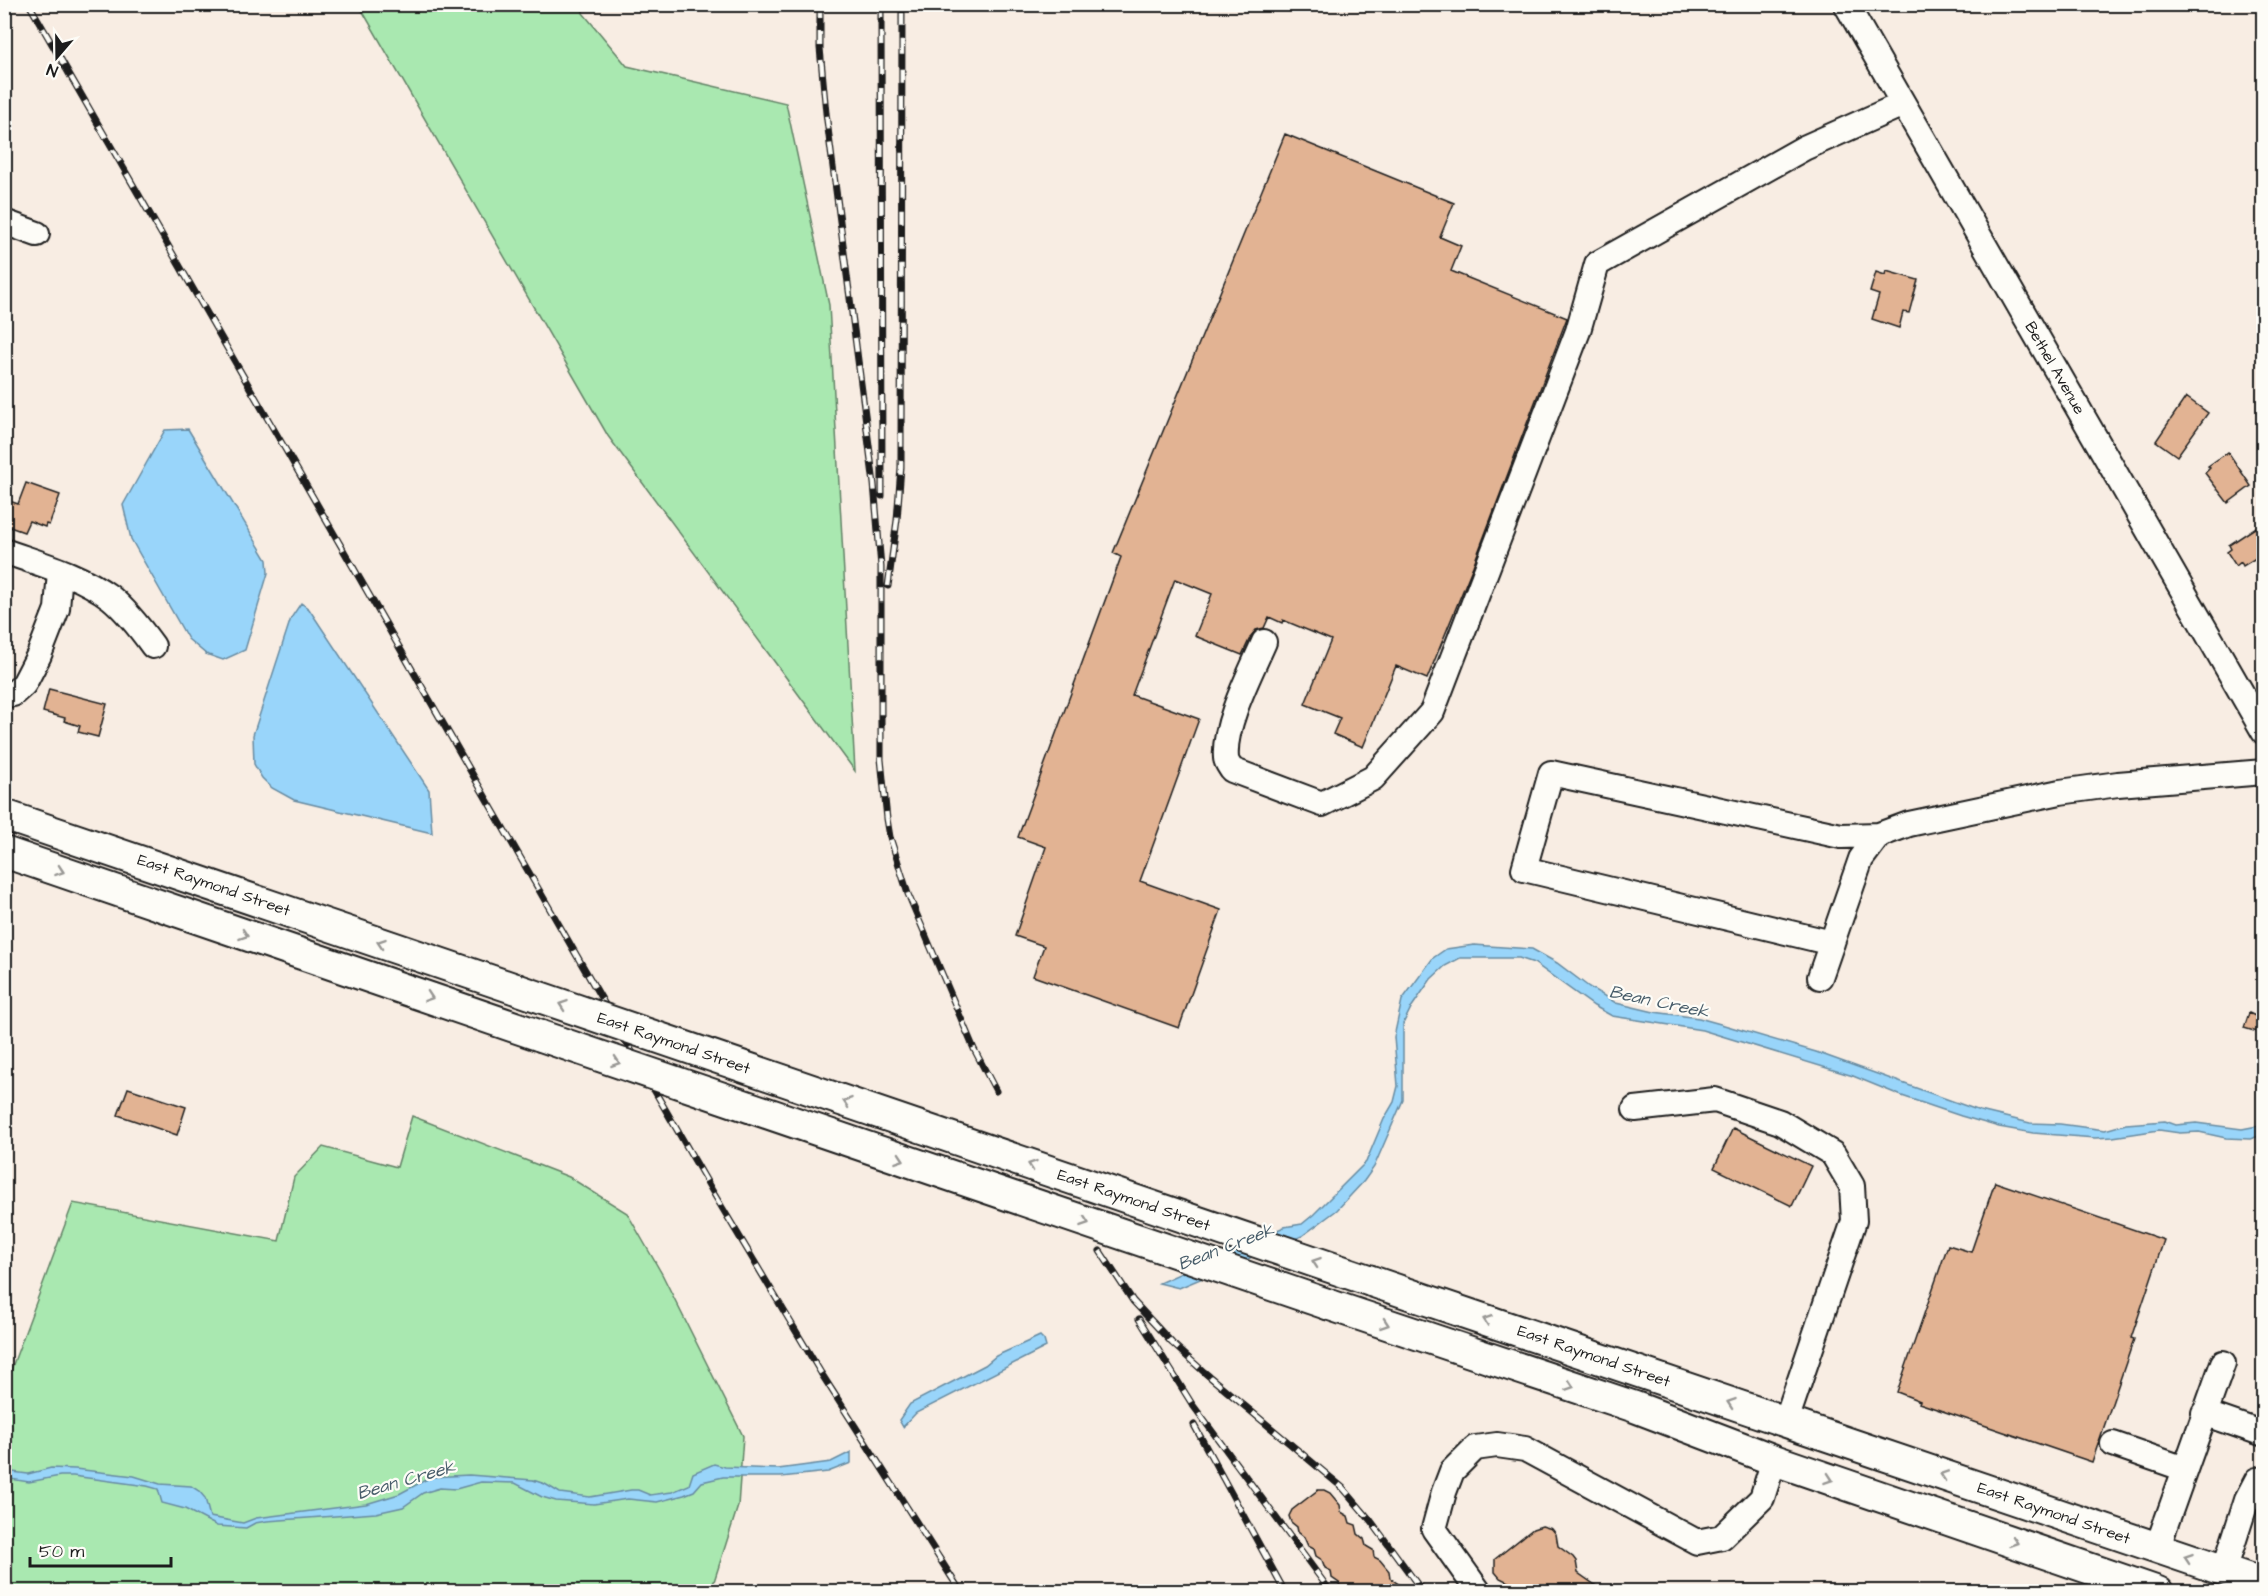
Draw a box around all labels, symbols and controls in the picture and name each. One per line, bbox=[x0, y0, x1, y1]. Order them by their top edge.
north arrow bbox=[27, 27, 87, 87]
text: N bbox=[44, 58, 61, 82]
street label: Bethel Avenue bbox=[2019, 317, 2091, 419]
street label: East Raymond Street bbox=[134, 849, 294, 923]
one-way arrow bbox=[54, 864, 65, 877]
one-way arrow bbox=[238, 927, 249, 940]
one-way arrow bbox=[376, 937, 387, 950]
water label: Bean Creek bbox=[1607, 979, 1712, 1025]
one-way arrow bbox=[423, 990, 434, 1003]
one-way arrow bbox=[558, 1000, 569, 1013]
street label: East Raymond Street bbox=[594, 1007, 754, 1081]
one-way arrow bbox=[610, 1055, 621, 1067]
one-way arrow bbox=[842, 1097, 853, 1110]
one-way arrow bbox=[894, 1151, 905, 1164]
one-way arrow bbox=[1027, 1160, 1038, 1172]
street label: East Raymond Street bbox=[1054, 1164, 1214, 1238]
one-way arrow bbox=[1079, 1214, 1090, 1227]
water label: Bean Creek bbox=[1174, 1217, 1279, 1277]
one-way arrow bbox=[1311, 1256, 1322, 1269]
one-way arrow bbox=[1482, 1314, 1493, 1327]
one-way arrow bbox=[1379, 1316, 1390, 1329]
street label: East Raymond Street bbox=[1514, 1320, 1674, 1394]
one-way arrow bbox=[1564, 1378, 1575, 1391]
one-way arrow bbox=[1726, 1397, 1737, 1410]
water label: Bean Creek bbox=[354, 1454, 459, 1506]
one-way arrow bbox=[1939, 1470, 1950, 1483]
one-way arrow bbox=[1823, 1471, 1834, 1484]
street label: East Raymond Street bbox=[1974, 1477, 2134, 1551]
scale bar bbox=[30, 1530, 171, 1568]
one-way arrow bbox=[2008, 1535, 2019, 1547]
text: 50 m bbox=[39, 1539, 84, 1564]
one-way arrow bbox=[2183, 1553, 2194, 1566]

